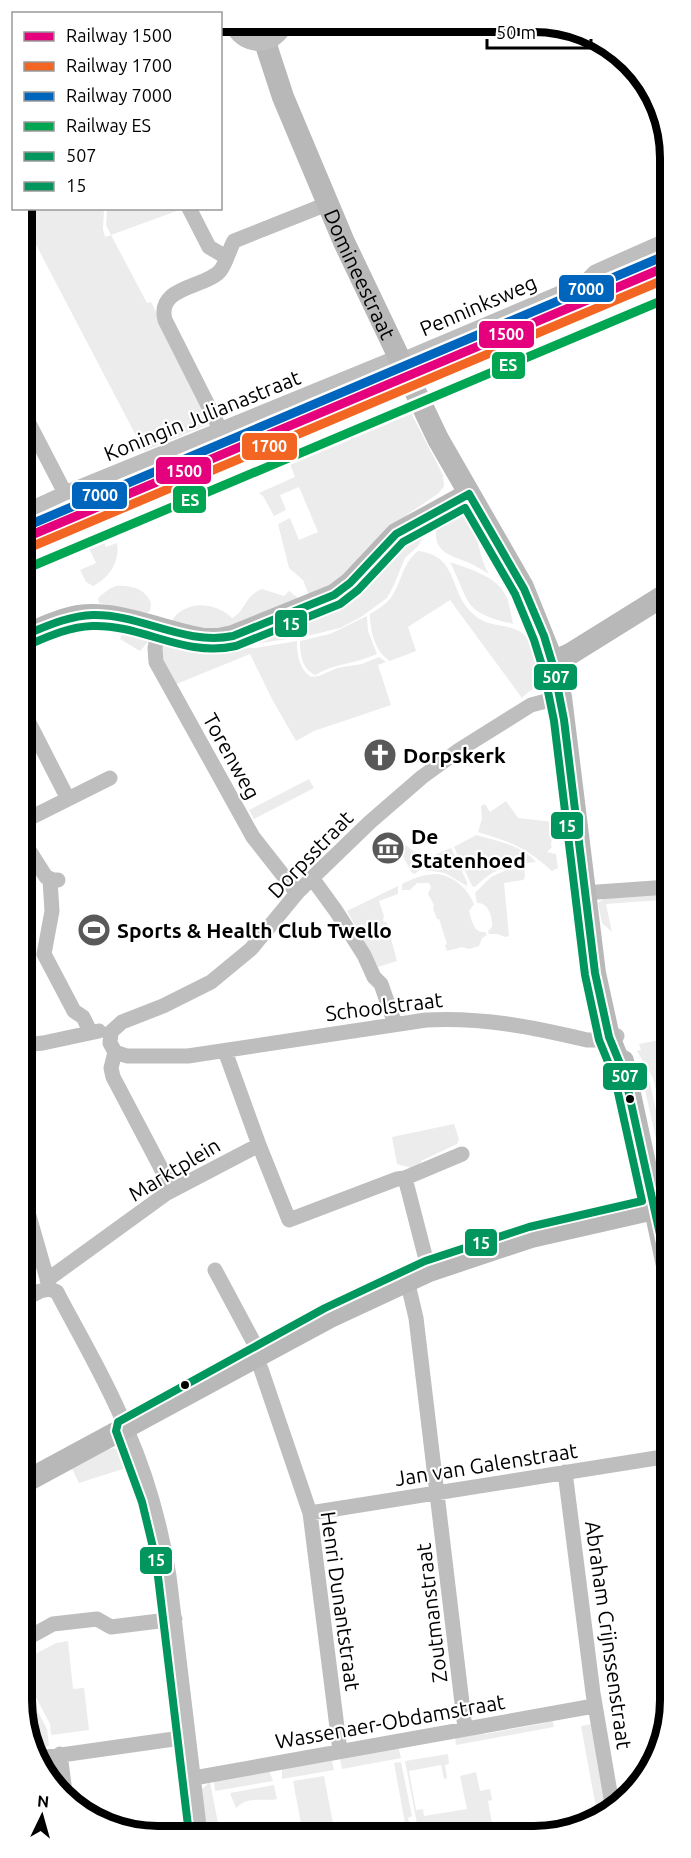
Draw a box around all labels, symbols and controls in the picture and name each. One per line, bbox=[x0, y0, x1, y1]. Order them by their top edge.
legend bbox=[12, 12, 222, 210]
scale bar bbox=[487, 12, 590, 50]
text: 50 m bbox=[496, 22, 536, 42]
text: Railway 1500 bbox=[66, 25, 172, 45]
text: Railway 1700 bbox=[66, 55, 172, 75]
text: Railway 7000 bbox=[66, 85, 172, 105]
text: Railway ES bbox=[66, 115, 151, 135]
text: 507 bbox=[66, 145, 96, 165]
text: 15 bbox=[66, 175, 86, 195]
street label: Domineestraat bbox=[319, 205, 400, 343]
street label: Penninksweg bbox=[416, 270, 540, 340]
line badge: 7000 bbox=[558, 274, 615, 303]
text: 7000 bbox=[568, 280, 604, 298]
line badge: 1500 bbox=[478, 320, 535, 349]
text: 1500 bbox=[488, 325, 524, 343]
line badge: ES bbox=[491, 351, 526, 380]
text: ES bbox=[499, 356, 517, 374]
street label: Koningin Julianastraat bbox=[100, 365, 304, 465]
line badge: 1700 bbox=[241, 432, 298, 461]
text: 1700 bbox=[251, 437, 287, 455]
line badge: 1500 bbox=[155, 456, 212, 485]
text: 1500 bbox=[166, 462, 202, 480]
line badge: 7000 bbox=[71, 481, 128, 510]
line badge: ES bbox=[172, 485, 207, 514]
text: 7000 bbox=[82, 486, 118, 504]
text: ES bbox=[181, 491, 199, 509]
line badge: 15 bbox=[274, 609, 308, 638]
text: 15 bbox=[282, 615, 300, 633]
line badge: 507 bbox=[533, 663, 578, 691]
text: 507 bbox=[542, 668, 570, 686]
street label: Torenweg bbox=[199, 709, 265, 803]
church icon: Dorpskerk bbox=[362, 737, 398, 773]
place label: Dorpskerk bbox=[403, 743, 506, 767]
street label: Dorpsstraat bbox=[263, 806, 357, 902]
line badge: 15 bbox=[550, 811, 584, 840]
text: 15 bbox=[558, 817, 576, 835]
place label: De Statenhoed bbox=[411, 824, 526, 872]
museum icon: De Statenhoed bbox=[370, 830, 406, 866]
sports icon: Sports & Health Club Twello bbox=[76, 912, 112, 948]
place label: Sports & Health Club Twello bbox=[117, 918, 392, 942]
street label: Schoolstraat bbox=[324, 987, 444, 1025]
line badge: 507 bbox=[602, 1062, 648, 1091]
text: 507 bbox=[611, 1067, 639, 1085]
unlabelled marker bbox=[624, 1093, 636, 1105]
street label: Marktplein bbox=[124, 1132, 224, 1206]
line badge: 15 bbox=[464, 1228, 498, 1257]
text: 15 bbox=[472, 1234, 490, 1252]
unlabelled marker bbox=[179, 1379, 191, 1391]
street label: Jan van Galenstraat bbox=[393, 1438, 579, 1490]
street label: Henri Dunantstraat bbox=[317, 1510, 365, 1692]
street label: Abraham Crijnssenstraat bbox=[581, 1519, 637, 1751]
street label: Zoutmanstraat bbox=[411, 1542, 451, 1684]
line badge: 15 bbox=[139, 1546, 173, 1575]
text: 15 bbox=[147, 1551, 165, 1569]
street label: Wassenaer-Obdamstraat bbox=[273, 1689, 507, 1753]
north arrow bbox=[12, 1786, 72, 1846]
text: N bbox=[37, 1792, 50, 1811]

